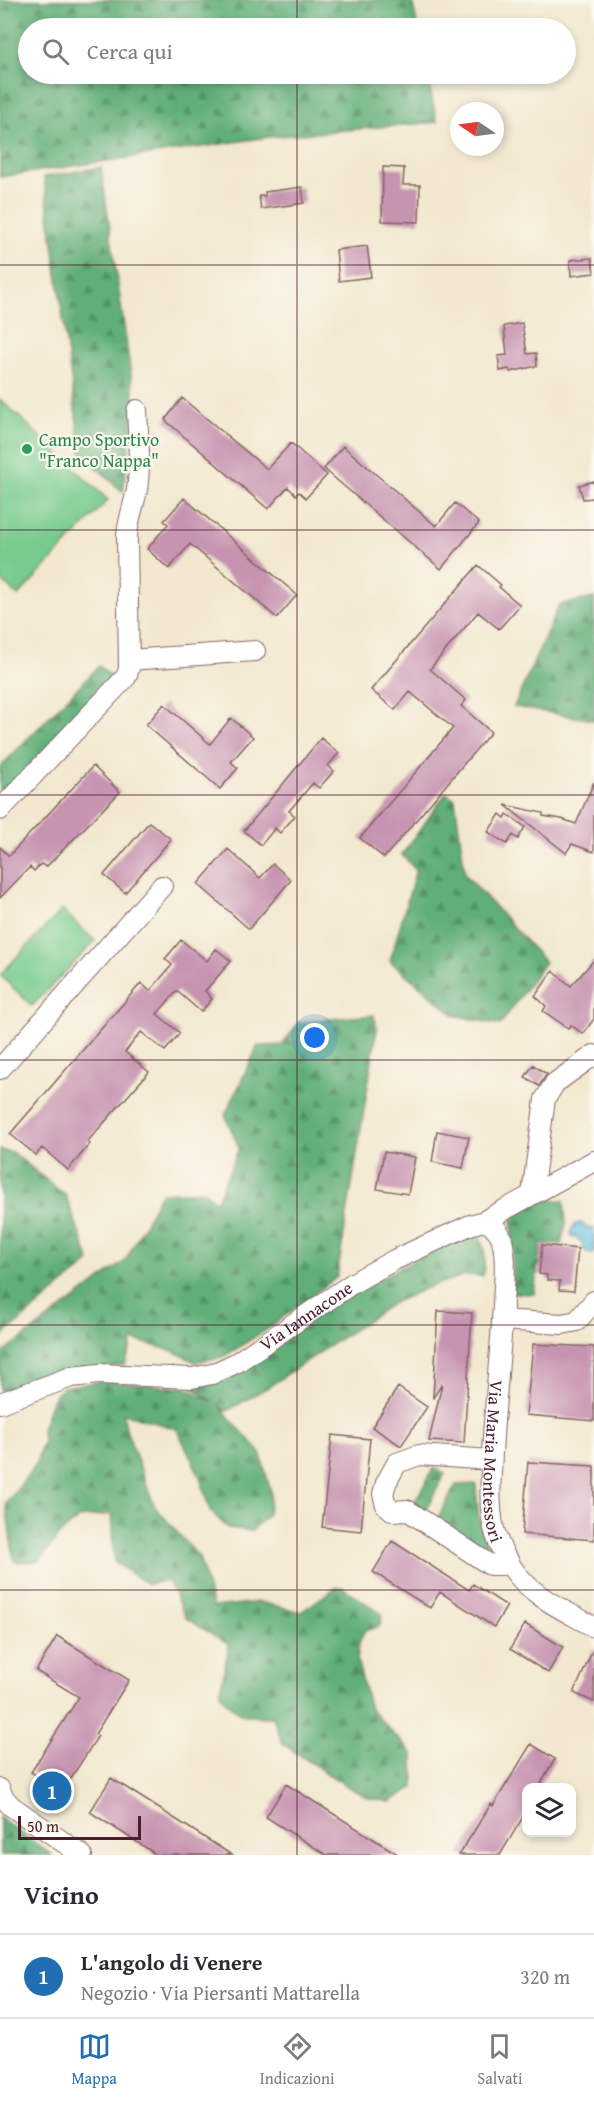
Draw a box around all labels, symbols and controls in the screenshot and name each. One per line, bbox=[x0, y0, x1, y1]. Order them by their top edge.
search box bbox=[18, 18, 576, 84]
icon: search bbox=[39, 35, 72, 68]
text: Cerca qui bbox=[87, 35, 173, 67]
north arrow bbox=[450, 102, 504, 156]
place label: Campo Sportivo "Franco Nappa" bbox=[39, 426, 159, 474]
marker: Campo Sportivo "Franco Nappa" bbox=[20, 442, 34, 456]
your location bbox=[300, 1023, 329, 1052]
street label: Via Iannacone bbox=[253, 1274, 358, 1357]
street label: Via Maria Montessori bbox=[477, 1379, 511, 1546]
pin: 1 bbox=[32, 1768, 72, 1814]
map controls bbox=[522, 1783, 576, 1837]
button: layers bbox=[522, 1783, 576, 1837]
scale bar bbox=[18, 1813, 141, 1840]
text: 50 m bbox=[27, 1814, 59, 1838]
text: Vicino bbox=[24, 1875, 99, 1914]
text: L'angolo di Venere bbox=[81, 1946, 262, 1978]
text: 1 bbox=[38, 1962, 49, 1991]
text: 320 m bbox=[520, 1962, 570, 1991]
text: Negozio · Via Piersanti Mattarella bbox=[81, 1978, 360, 2007]
tab: Mappa bbox=[71, 2030, 117, 2090]
tab: Indicazioni bbox=[260, 2030, 335, 2090]
tab: Salvati bbox=[477, 2030, 523, 2090]

